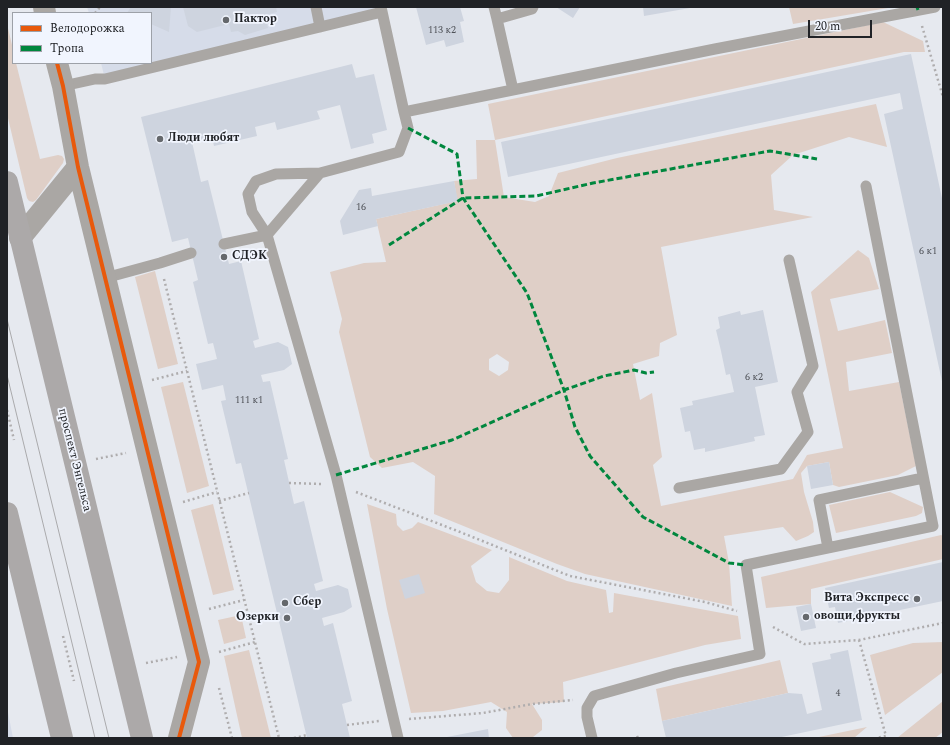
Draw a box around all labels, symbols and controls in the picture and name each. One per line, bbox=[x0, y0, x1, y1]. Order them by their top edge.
legend bbox=[12, 12, 152, 64]
scale bar bbox=[810, 12, 874, 38]
place label: Пактор bbox=[234, 13, 277, 27]
marker: Пактор bbox=[221, 15, 231, 25]
text: 20 m bbox=[815, 17, 840, 36]
text: Велодорожка bbox=[50, 19, 125, 38]
house number: 113 к2 bbox=[428, 25, 456, 37]
text: Тропа bbox=[50, 39, 84, 58]
place label: Люди любят bbox=[168, 132, 239, 146]
marker: Люди любят bbox=[155, 134, 165, 144]
house number: 16 bbox=[356, 202, 366, 214]
house number: 6 к1 bbox=[919, 246, 937, 258]
place label: СДЭК bbox=[232, 250, 267, 264]
marker: СДЭК bbox=[219, 252, 229, 262]
house number: 6 к2 bbox=[745, 372, 763, 384]
house number: 111 к1 bbox=[235, 395, 263, 407]
street label: проспект Энгельса bbox=[54, 407, 94, 513]
place label: Вита Экспресс bbox=[824, 592, 909, 606]
marker: Вита Экспресс bbox=[912, 594, 922, 604]
place label: Сбер bbox=[293, 596, 321, 610]
marker: Сбер bbox=[280, 598, 290, 608]
place label: овощи,фрукты bbox=[814, 610, 900, 624]
place label: Озерки bbox=[236, 611, 279, 625]
marker: овощи,фрукты bbox=[801, 612, 811, 622]
marker: Озерки bbox=[282, 613, 292, 623]
house number: 4 bbox=[836, 688, 840, 700]

